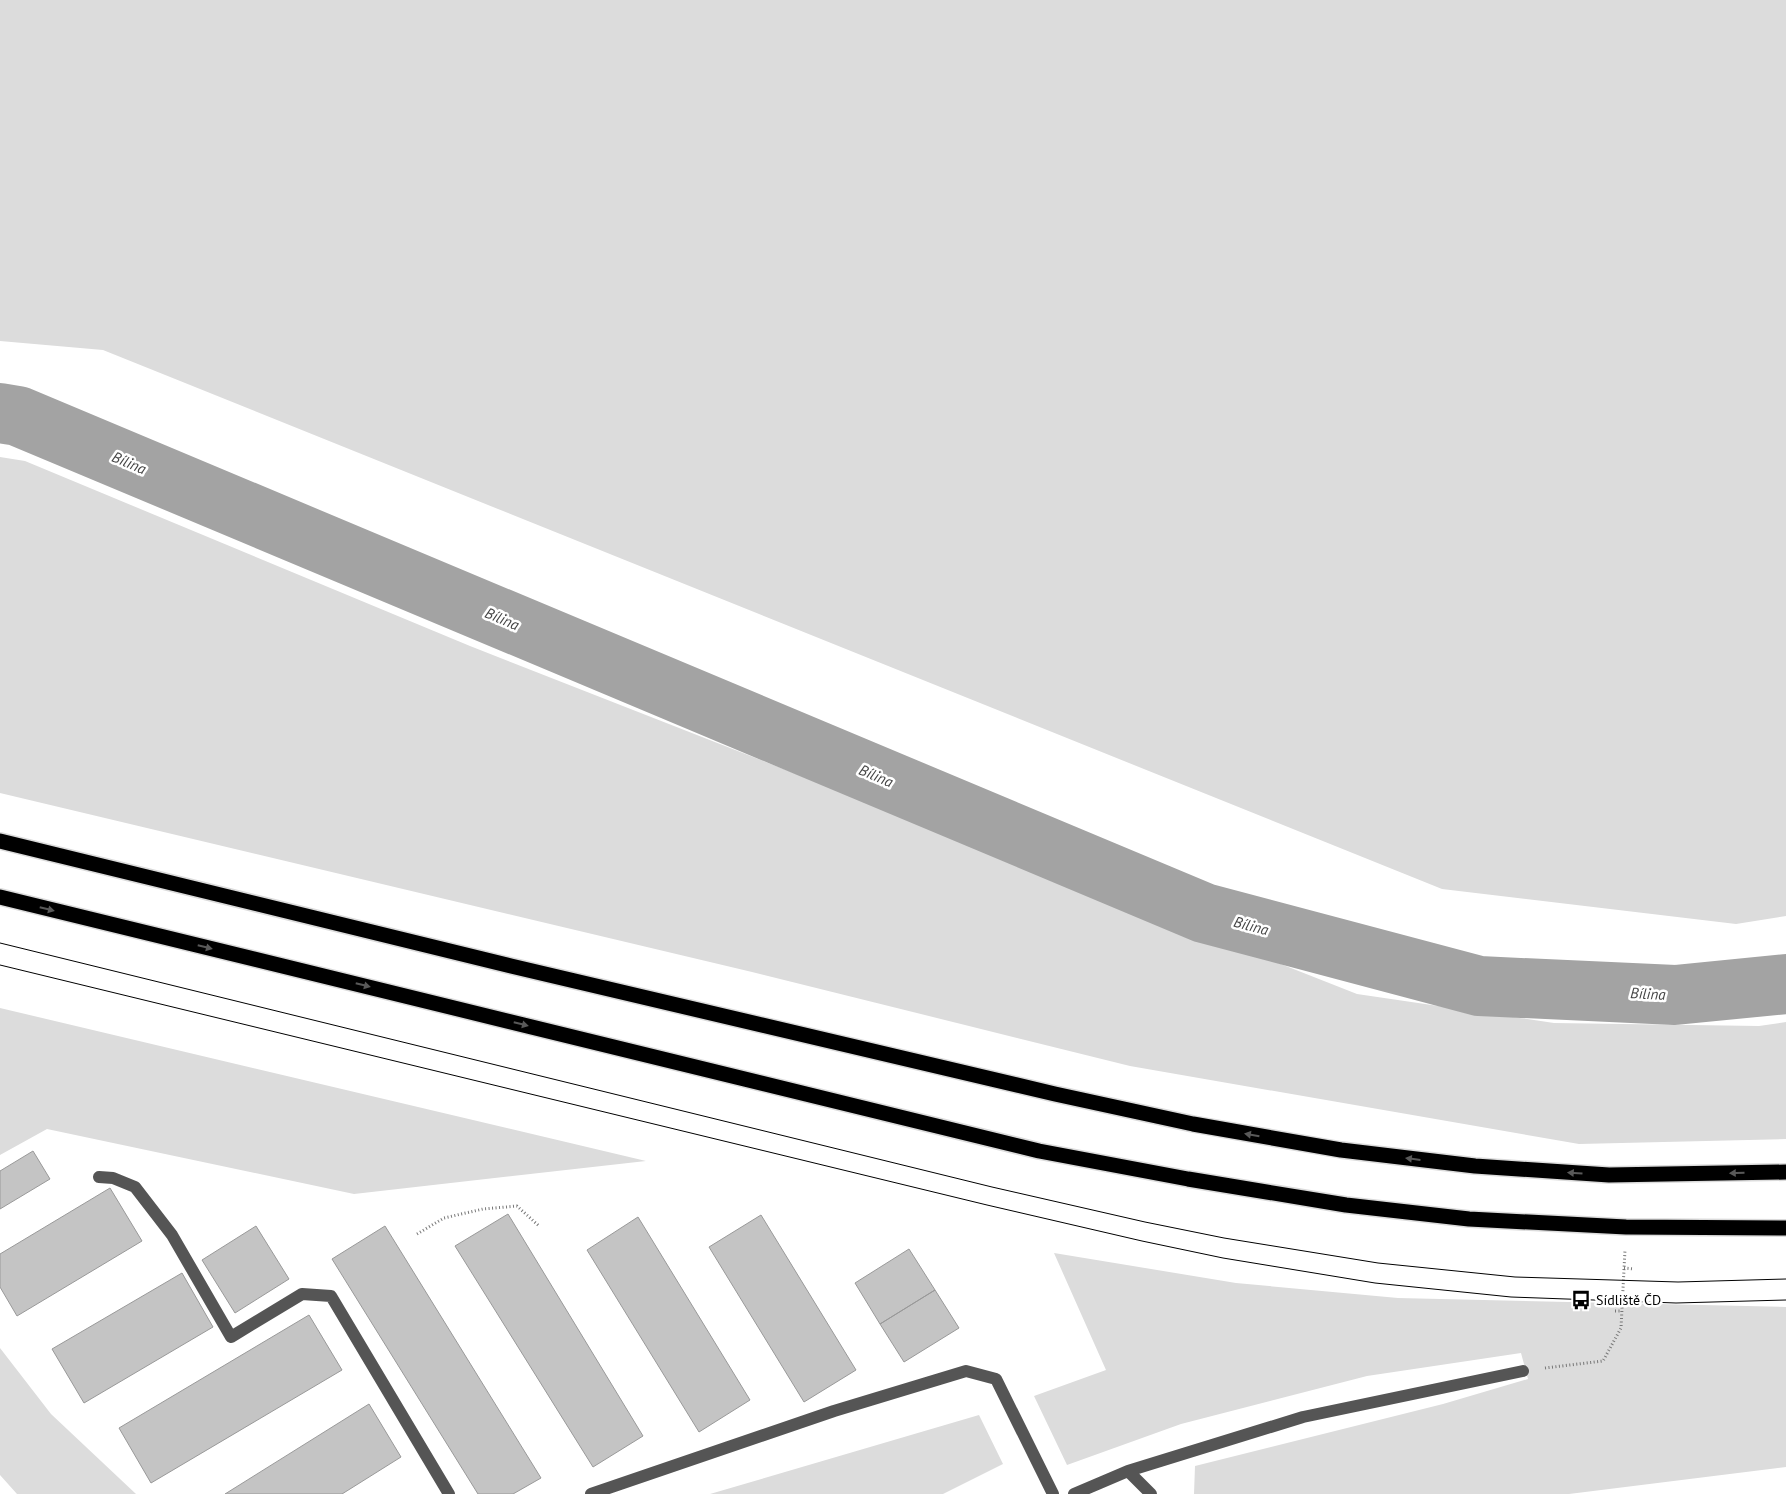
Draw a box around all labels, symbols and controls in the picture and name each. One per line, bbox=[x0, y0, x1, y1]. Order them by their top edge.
water label: Bílina bbox=[109, 447, 150, 478]
water label: Bílina bbox=[482, 603, 523, 634]
water label: Bílina bbox=[856, 760, 897, 791]
one-way arrow bbox=[40, 905, 55, 913]
water label: Bílina bbox=[1232, 912, 1271, 939]
one-way arrow bbox=[198, 943, 213, 951]
one-way arrow bbox=[356, 982, 371, 990]
water label: Bílina bbox=[1630, 983, 1667, 1004]
one-way arrow bbox=[514, 1020, 529, 1028]
one-way arrow bbox=[1244, 1130, 1260, 1138]
one-way arrow bbox=[1405, 1155, 1421, 1163]
one-way arrow bbox=[1567, 1168, 1583, 1176]
one-way arrow bbox=[1729, 1169, 1745, 1177]
bus stop icon: Sídliště ČD bbox=[1570, 1289, 1592, 1311]
place label: Sídliště ČD bbox=[1596, 1291, 1661, 1309]

